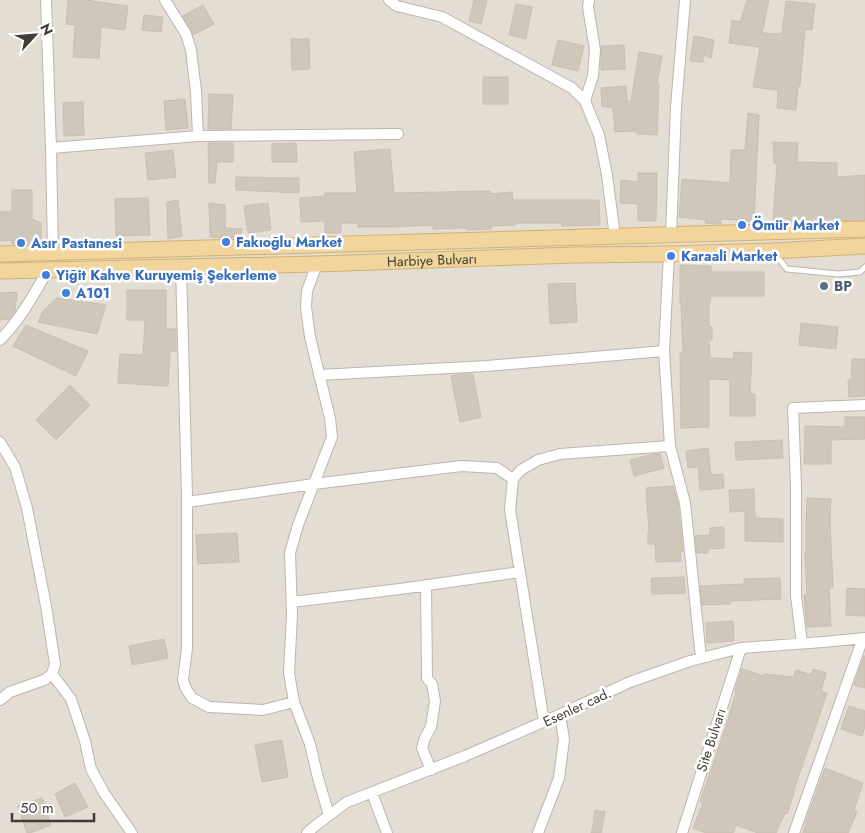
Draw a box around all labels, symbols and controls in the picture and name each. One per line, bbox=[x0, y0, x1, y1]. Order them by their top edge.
north arrow bbox=[10, 10, 60, 60]
text: N bbox=[35, 20, 58, 39]
place label: Ömür Market bbox=[752, 215, 840, 235]
marker: Ömür Market bbox=[736, 219, 748, 231]
place label: Fakıoğlu Market bbox=[236, 232, 342, 252]
place label: Asır Pastanesi bbox=[30, 233, 122, 253]
marker: Fakıoğlu Market bbox=[220, 236, 232, 248]
marker: Asır Pastanesi bbox=[15, 237, 27, 249]
place label: Karaali Market bbox=[681, 246, 778, 266]
street label: Harbiye Bulvarı bbox=[386, 248, 477, 272]
marker: Karaali Market bbox=[665, 250, 677, 262]
place label: Yiğit Kahve Kuruyemiş Şekerleme bbox=[55, 265, 277, 285]
marker: Yiğit Kahve Kuruyemiş Şekerleme bbox=[40, 269, 52, 281]
place label: BP bbox=[834, 276, 852, 296]
marker: BP bbox=[818, 280, 830, 292]
place label: A101 bbox=[75, 283, 110, 303]
marker: A101 bbox=[60, 287, 72, 299]
street label: Esenler cad. bbox=[540, 683, 614, 731]
street label: Site Bulvarı bbox=[691, 706, 731, 774]
scale bar bbox=[12, 790, 95, 822]
text: 50 m bbox=[20, 797, 54, 819]

